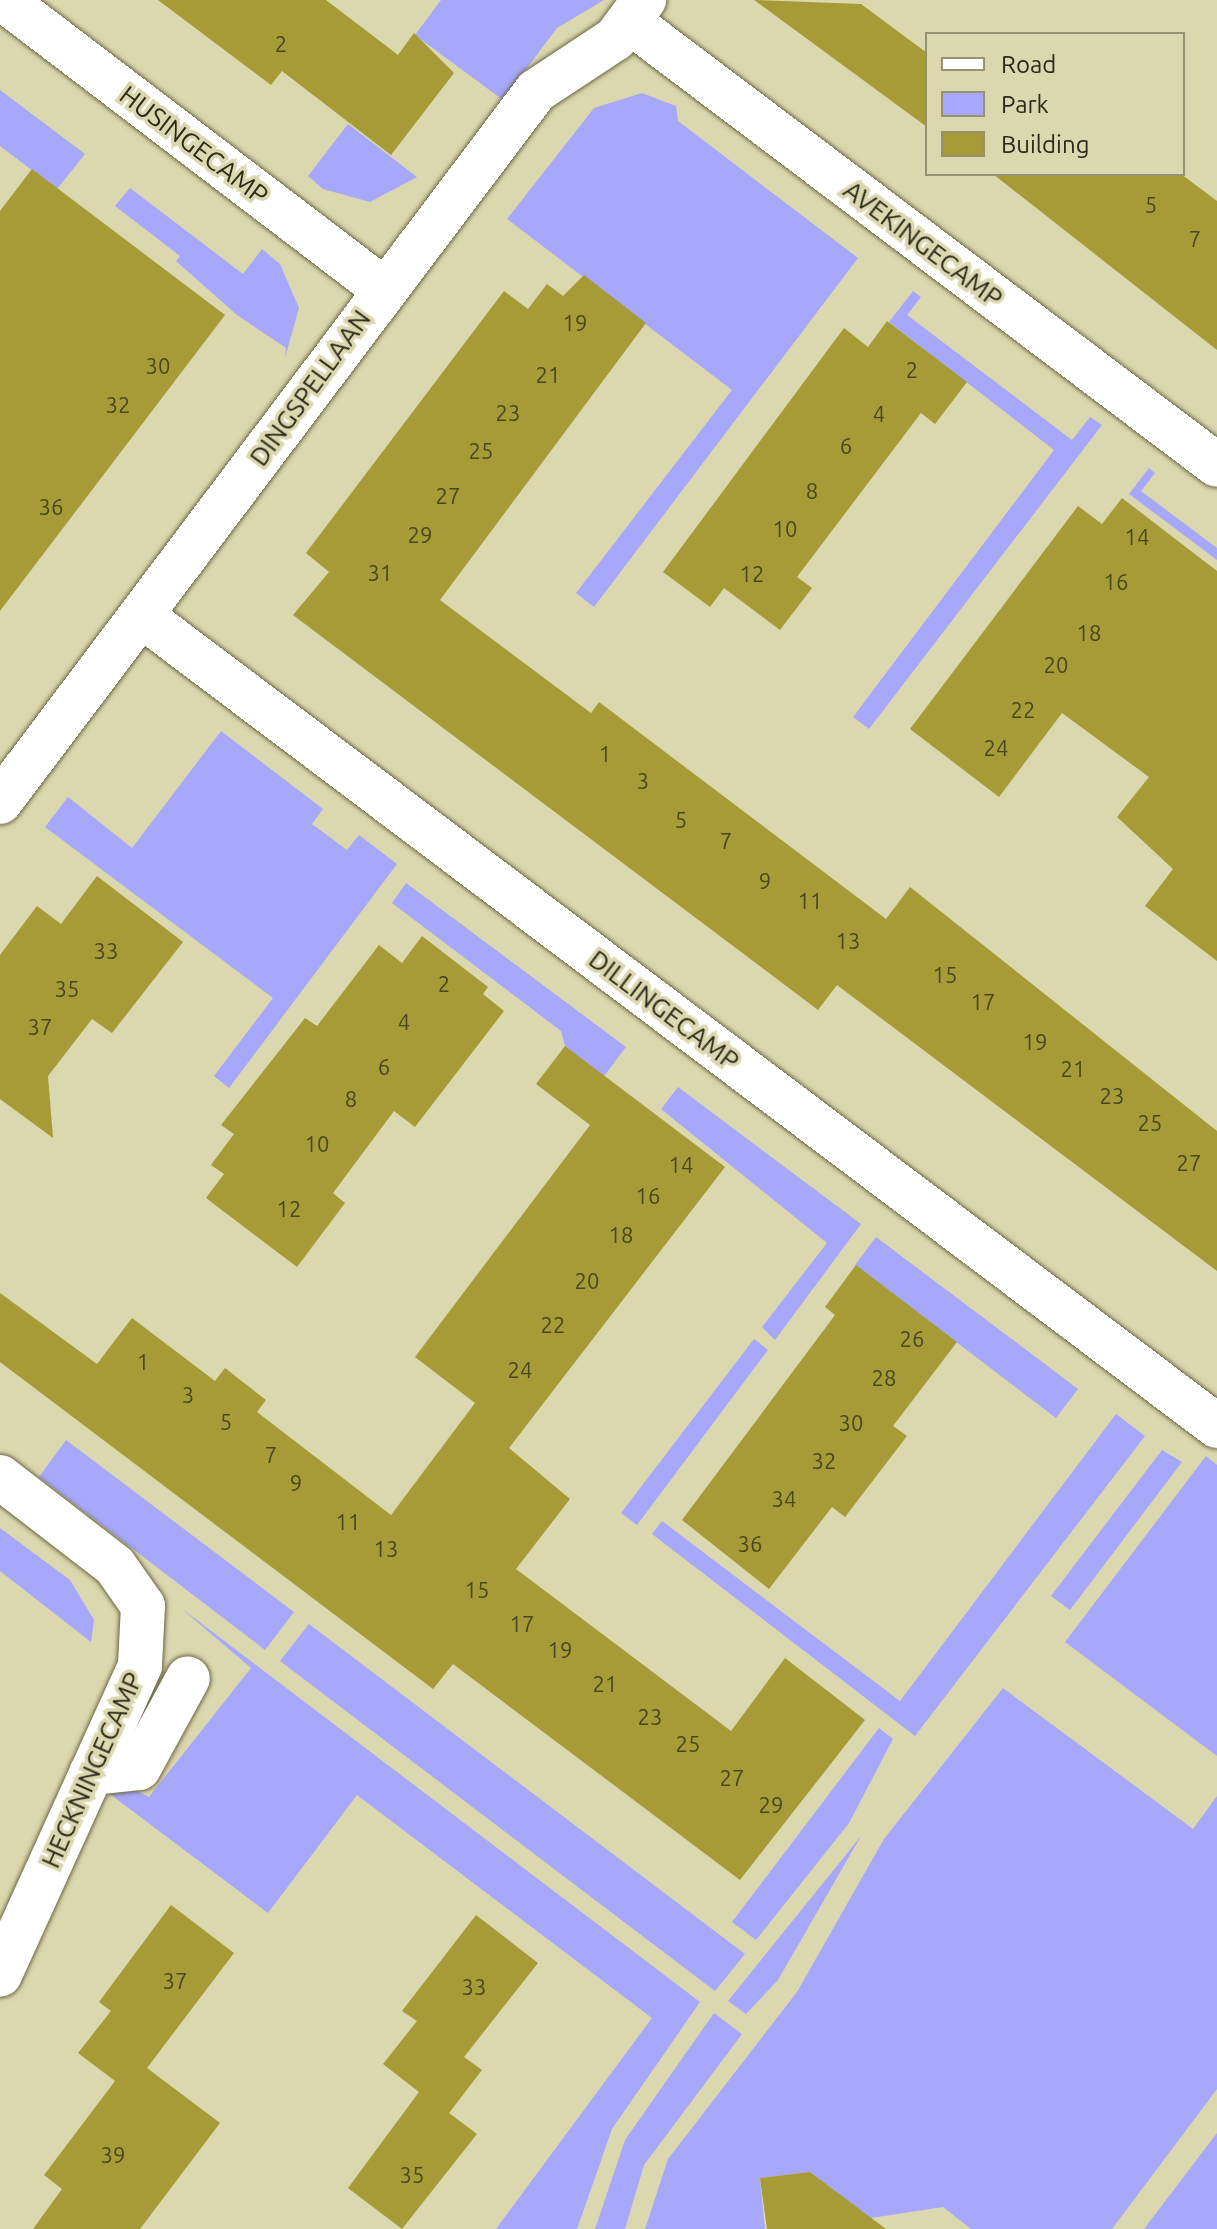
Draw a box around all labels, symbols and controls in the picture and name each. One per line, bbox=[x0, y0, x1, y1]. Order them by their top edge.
house number: 2 bbox=[275, 31, 287, 57]
legend bbox=[925, 32, 1185, 176]
text: Road bbox=[1001, 51, 1056, 78]
street label: HUSINGECAMP bbox=[114, 79, 274, 211]
text: Park bbox=[1001, 91, 1049, 118]
text: Building bbox=[1001, 131, 1089, 158]
street label: AVEKINGECAMP bbox=[837, 174, 1009, 314]
house number: 5 bbox=[1145, 192, 1157, 218]
house number: 7 bbox=[1189, 226, 1201, 252]
street label: DINGSPELLAAN bbox=[243, 304, 377, 472]
house number: 19 bbox=[563, 310, 587, 336]
house number: 30 bbox=[146, 353, 170, 379]
house number: 2 bbox=[906, 357, 918, 383]
house number: 21 bbox=[536, 362, 560, 388]
house number: 32 bbox=[106, 392, 130, 418]
house number: 23 bbox=[496, 400, 520, 426]
house number: 4 bbox=[873, 401, 885, 427]
house number: 6 bbox=[840, 433, 852, 459]
house number: 25 bbox=[469, 438, 493, 464]
house number: 8 bbox=[806, 478, 818, 504]
house number: 27 bbox=[436, 483, 460, 509]
house number: 36 bbox=[39, 494, 63, 520]
house number: 10 bbox=[773, 516, 797, 542]
house number: 29 bbox=[408, 522, 432, 548]
house number: 14 bbox=[1125, 524, 1149, 550]
house number: 31 bbox=[368, 560, 392, 586]
house number: 12 bbox=[740, 561, 764, 587]
house number: 16 bbox=[1104, 569, 1128, 595]
house number: 18 bbox=[1077, 620, 1101, 646]
house number: 20 bbox=[1044, 652, 1068, 678]
house number: 22 bbox=[1011, 697, 1035, 723]
house number: 24 bbox=[984, 735, 1008, 761]
house number: 1 bbox=[599, 741, 611, 767]
house number: 3 bbox=[637, 768, 649, 794]
house number: 5 bbox=[675, 807, 687, 833]
house number: 7 bbox=[720, 828, 732, 854]
house number: 9 bbox=[759, 868, 771, 894]
house number: 11 bbox=[798, 888, 822, 914]
house number: 13 bbox=[836, 928, 860, 954]
house number: 33 bbox=[94, 938, 118, 964]
street label: DILLINGECAMP bbox=[583, 943, 745, 1077]
house number: 15 bbox=[933, 962, 957, 988]
house number: 2 bbox=[438, 971, 450, 997]
house number: 35 bbox=[55, 976, 79, 1002]
house number: 17 bbox=[971, 989, 995, 1015]
house number: 4 bbox=[398, 1009, 410, 1035]
house number: 37 bbox=[28, 1014, 52, 1040]
house number: 19 bbox=[1023, 1029, 1047, 1055]
house number: 6 bbox=[378, 1054, 390, 1080]
house number: 21 bbox=[1061, 1056, 1085, 1082]
house number: 23 bbox=[1100, 1083, 1124, 1109]
house number: 8 bbox=[345, 1086, 357, 1112]
house number: 25 bbox=[1138, 1110, 1162, 1136]
house number: 10 bbox=[305, 1131, 329, 1157]
house number: 27 bbox=[1177, 1150, 1201, 1176]
house number: 14 bbox=[669, 1152, 693, 1178]
house number: 16 bbox=[636, 1183, 660, 1209]
house number: 12 bbox=[277, 1196, 301, 1222]
house number: 18 bbox=[609, 1222, 633, 1248]
house number: 20 bbox=[575, 1268, 599, 1294]
house number: 22 bbox=[541, 1312, 565, 1338]
house number: 26 bbox=[900, 1326, 924, 1352]
house number: 1 bbox=[137, 1349, 149, 1375]
house number: 24 bbox=[508, 1357, 532, 1383]
house number: 28 bbox=[872, 1365, 896, 1391]
house number: 3 bbox=[182, 1382, 194, 1408]
house number: 5 bbox=[220, 1409, 232, 1435]
house number: 30 bbox=[839, 1410, 863, 1436]
house number: 7 bbox=[265, 1442, 277, 1468]
house number: 32 bbox=[812, 1448, 836, 1474]
house number: 9 bbox=[290, 1470, 302, 1496]
house number: 34 bbox=[772, 1486, 796, 1512]
house number: 11 bbox=[336, 1509, 360, 1535]
house number: 36 bbox=[738, 1531, 762, 1557]
house number: 13 bbox=[374, 1536, 398, 1562]
house number: 15 bbox=[465, 1577, 489, 1603]
house number: 17 bbox=[510, 1611, 534, 1637]
house number: 19 bbox=[548, 1637, 572, 1663]
street label: HECKNINGECAMP bbox=[35, 1667, 149, 1873]
house number: 21 bbox=[593, 1671, 617, 1697]
house number: 23 bbox=[638, 1704, 662, 1730]
house number: 25 bbox=[676, 1731, 700, 1757]
house number: 27 bbox=[720, 1765, 744, 1791]
house number: 29 bbox=[759, 1792, 783, 1818]
house number: 37 bbox=[163, 1968, 187, 1994]
house number: 33 bbox=[462, 1974, 486, 2000]
house number: 39 bbox=[101, 2142, 125, 2168]
house number: 35 bbox=[400, 2162, 424, 2188]

